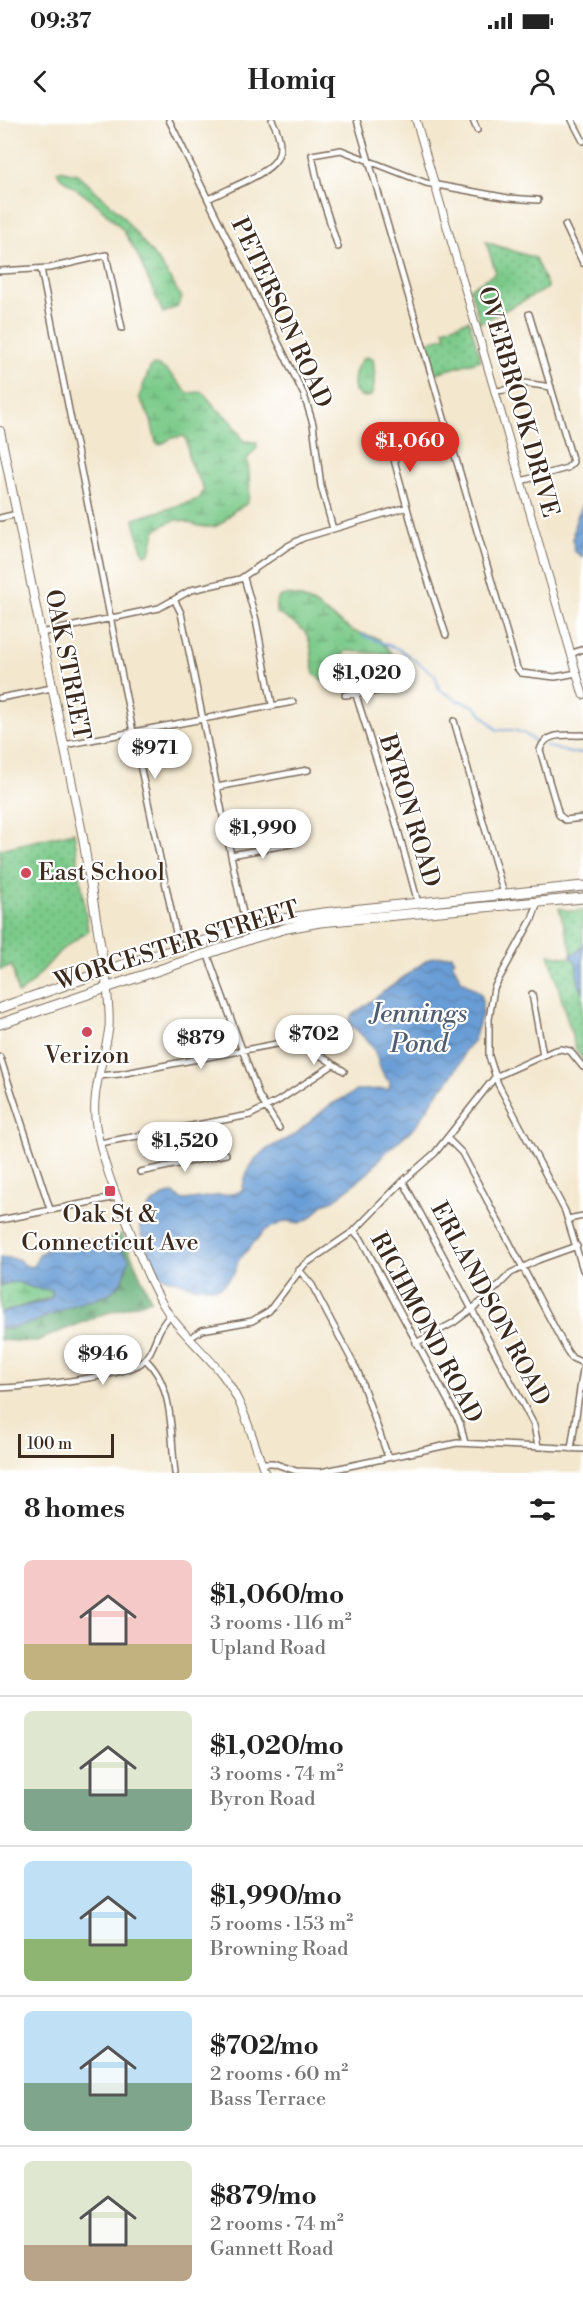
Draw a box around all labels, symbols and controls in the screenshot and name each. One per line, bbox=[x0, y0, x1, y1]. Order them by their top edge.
text: 09:37 bbox=[30, 8, 92, 35]
text: Homiq bbox=[247, 64, 336, 98]
icon: back bbox=[24, 65, 57, 98]
icon: person bbox=[526, 65, 559, 98]
street label: PETERSON ROAD bbox=[224, 213, 338, 413]
street label: OVERBROOK DRIVE bbox=[471, 283, 565, 521]
pin: $1,060 bbox=[361, 422, 459, 473]
text: $1,060 bbox=[375, 429, 445, 454]
street label: OAK STREET bbox=[38, 587, 96, 743]
pin: $1,020 bbox=[318, 654, 416, 705]
text: $1,020 bbox=[332, 661, 402, 686]
pin: $971 bbox=[119, 729, 191, 780]
street label: BYRON ROAD bbox=[371, 730, 446, 891]
text: $971 bbox=[132, 736, 178, 761]
pin: $1,990 bbox=[214, 809, 312, 860]
text: $1,990 bbox=[229, 816, 297, 841]
place label: East School bbox=[38, 858, 165, 888]
marker: East School bbox=[19, 866, 33, 880]
street label: WORCESTER STREET bbox=[50, 894, 303, 998]
water label: Jennings Pond bbox=[368, 998, 467, 1060]
pin: $702 bbox=[278, 1015, 350, 1066]
pin: $879 bbox=[165, 1019, 237, 1070]
text: $702 bbox=[289, 1022, 339, 1047]
marker: Verizon bbox=[80, 1025, 94, 1039]
text: $879 bbox=[177, 1026, 225, 1051]
place label: Verizon bbox=[43, 1041, 130, 1071]
pin: $1,520 bbox=[136, 1122, 234, 1173]
text: $1,520 bbox=[151, 1129, 219, 1154]
marker: Oak St & Connecticut Ave bbox=[103, 1184, 117, 1198]
street label: ERLANDSON ROAD bbox=[424, 1197, 556, 1411]
place label: Oak St & Connecticut Ave bbox=[21, 1200, 199, 1258]
street label: RICHMOND ROAD bbox=[363, 1227, 489, 1429]
pin: $946 bbox=[67, 1335, 139, 1386]
text: $946 bbox=[78, 1342, 128, 1367]
scale bar bbox=[18, 1431, 114, 1458]
text: 100 m bbox=[27, 1434, 72, 1454]
text: 8 homes bbox=[24, 1493, 125, 1525]
icon: filters bbox=[526, 1493, 559, 1526]
text: $1,060/mo bbox=[210, 1579, 344, 1611]
icon: home bbox=[72, 1584, 144, 1656]
text: 3 rooms · 116 m² bbox=[210, 1611, 352, 1636]
text: Upland Road bbox=[210, 1636, 326, 1661]
text: $1,020/mo bbox=[210, 1730, 344, 1762]
icon: home bbox=[72, 1735, 144, 1807]
text: 3 rooms · 74 m² bbox=[210, 1762, 343, 1787]
text: Byron Road bbox=[210, 1787, 315, 1812]
text: $1,990/mo bbox=[210, 1880, 342, 1912]
icon: home bbox=[72, 1885, 144, 1957]
text: 5 rooms · 153 m² bbox=[210, 1912, 353, 1937]
text: Browning Road bbox=[210, 1937, 348, 1962]
text: $702/mo bbox=[210, 2030, 319, 2062]
icon: home bbox=[72, 2035, 144, 2107]
text: 2 rooms · 60 m² bbox=[210, 2062, 348, 2087]
text: Bass Terrace bbox=[210, 2087, 326, 2112]
text: $879/mo bbox=[210, 2180, 317, 2212]
icon: home bbox=[72, 2185, 144, 2257]
text: 2 rooms · 74 m² bbox=[210, 2212, 344, 2237]
text: Gannett Road bbox=[210, 2237, 333, 2262]

